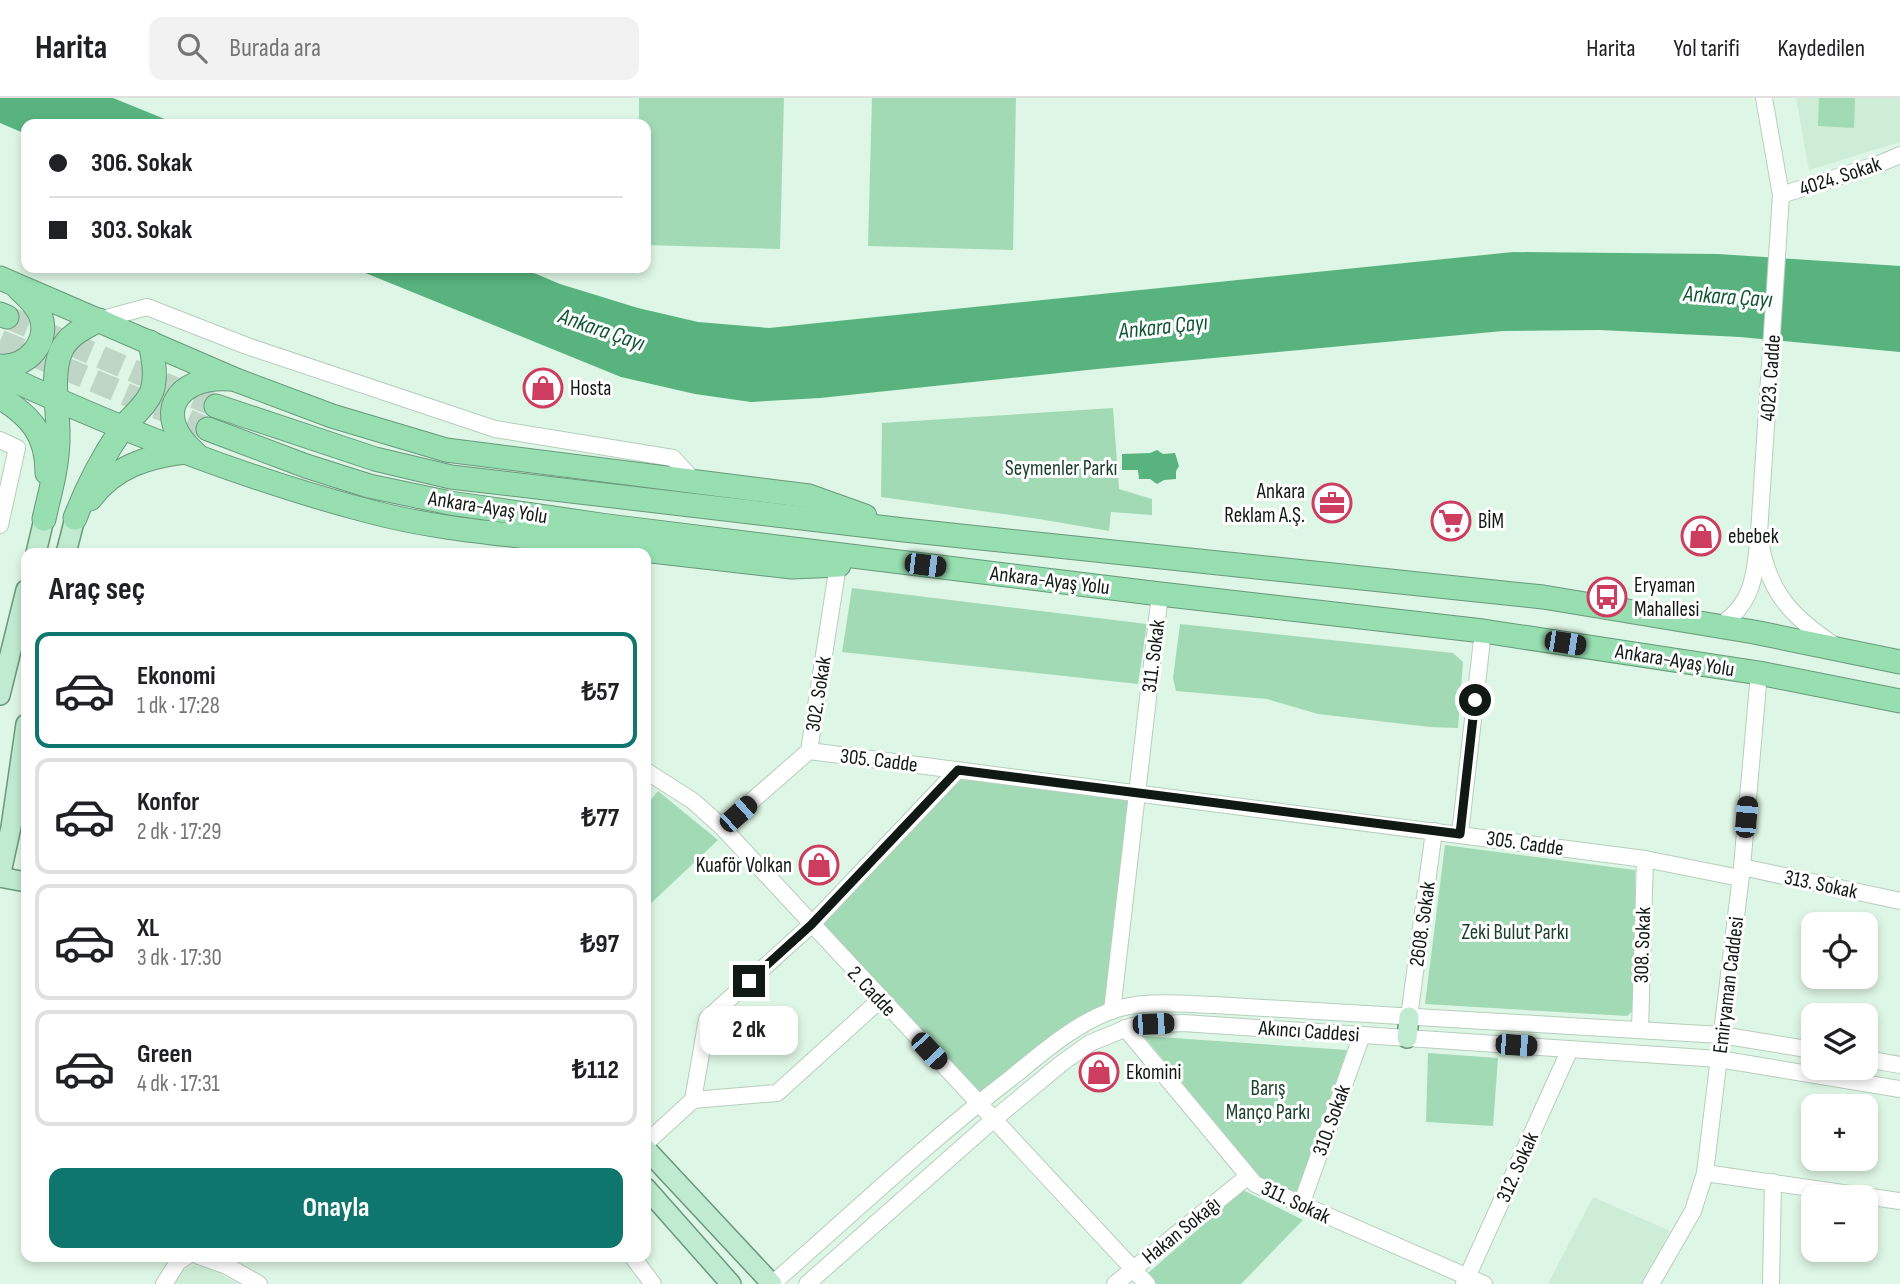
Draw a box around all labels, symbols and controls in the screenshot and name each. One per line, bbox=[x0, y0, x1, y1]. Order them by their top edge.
search box bbox=[149, 17, 639, 80]
text: Harita bbox=[35, 28, 107, 68]
icon: search bbox=[173, 29, 211, 67]
text: Burada ara bbox=[229, 33, 321, 64]
text: Harita bbox=[1586, 34, 1636, 63]
text: Yol tarifi bbox=[1674, 34, 1740, 63]
text: Kaydedilen bbox=[1778, 34, 1865, 63]
text: 306. Sokak bbox=[91, 148, 192, 179]
street label: 4024. Sokak bbox=[1796, 152, 1884, 201]
text: 303. Sokak bbox=[91, 215, 192, 246]
water label: Ankara Çayı bbox=[1681, 280, 1773, 314]
water label: Ankara Çayı bbox=[554, 302, 648, 358]
water label: Ankara Çayı bbox=[1116, 308, 1209, 346]
street label: 4023. Cadde bbox=[1755, 334, 1786, 422]
shop icon: Hosta bbox=[522, 367, 564, 409]
place label: Hosta bbox=[570, 376, 611, 401]
park label: Seymenler Parkı bbox=[1005, 456, 1117, 481]
place label: Ankara Reklam A.Ş. bbox=[1224, 479, 1305, 528]
office icon: Ankara Reklam A.Ş. bbox=[1311, 482, 1353, 524]
street label: Ankara-Ayaş Yolu bbox=[426, 486, 549, 529]
supermarket icon: BİM bbox=[1430, 500, 1472, 542]
place label: BİM bbox=[1478, 509, 1504, 534]
shop icon: ebebek bbox=[1680, 515, 1722, 557]
place label: ebebek bbox=[1728, 524, 1779, 549]
car bbox=[903, 552, 948, 578]
street label: Ankara-Ayaş Yolu bbox=[988, 561, 1111, 600]
text: Araç seç bbox=[49, 570, 145, 609]
place label: Eryaman Mahallesi bbox=[1634, 573, 1699, 622]
bus stop icon: Eryaman Mahallesi bbox=[1586, 576, 1628, 618]
street label: 311. Sokak bbox=[1137, 618, 1170, 694]
car bbox=[1543, 629, 1588, 657]
street label: Ankara-Ayaş Yolu bbox=[1613, 639, 1736, 682]
street label: 302. Sokak bbox=[800, 655, 837, 734]
icon: car bbox=[53, 659, 116, 722]
text: Ekonomi bbox=[137, 661, 216, 692]
text: ₺57 bbox=[581, 677, 619, 708]
route start bbox=[1459, 684, 1491, 716]
text: 1 dk · 17:28 bbox=[137, 692, 220, 720]
street label: 305. Cadde bbox=[839, 743, 919, 778]
icon: car bbox=[53, 785, 116, 848]
text: Konfor bbox=[137, 787, 199, 818]
car bbox=[716, 792, 761, 836]
car bbox=[1734, 795, 1759, 839]
text: ₺77 bbox=[581, 803, 619, 834]
text: 2 dk · 17:29 bbox=[137, 818, 221, 846]
street label: 305. Cadde bbox=[1485, 826, 1565, 861]
shop icon: Kuaför Volkan bbox=[798, 844, 840, 886]
place label: Kuaför Volkan bbox=[696, 853, 792, 878]
street label: 313. Sokak bbox=[1782, 865, 1860, 904]
street label: 2608. Sokak bbox=[1404, 880, 1441, 968]
street label: 308. Sokak bbox=[1629, 906, 1656, 984]
icon: car bbox=[53, 911, 116, 974]
map controls bbox=[1801, 912, 1878, 1262]
button: locate bbox=[1801, 912, 1878, 989]
text: XL bbox=[137, 913, 159, 944]
street label: Emiryaman Caddesi bbox=[1708, 915, 1749, 1055]
park label: Zeki Bulut Parkı bbox=[1461, 920, 1569, 945]
text: ₺97 bbox=[580, 929, 619, 960]
text: 3 dk · 17:30 bbox=[137, 944, 222, 972]
street label: 2. Cadde bbox=[842, 961, 901, 1022]
route end bbox=[733, 965, 765, 997]
button: layers bbox=[1801, 1003, 1878, 1080]
callout: 2 dk bbox=[700, 1006, 798, 1054]
car bbox=[1132, 1013, 1175, 1035]
street label: Akıncı Caddesi bbox=[1257, 1015, 1360, 1047]
text: 2 dk bbox=[732, 1016, 766, 1044]
car bbox=[907, 1028, 952, 1074]
car bbox=[1495, 1033, 1538, 1057]
icon: car bbox=[53, 1037, 116, 1100]
text: Green bbox=[137, 1039, 192, 1070]
shop icon: Ekomini bbox=[1078, 1051, 1120, 1093]
text: ₺112 bbox=[572, 1055, 619, 1086]
place label: Ekomini bbox=[1126, 1060, 1181, 1085]
text: 4 dk · 17:31 bbox=[137, 1070, 220, 1098]
park label: Barış Manço Parkı bbox=[1226, 1076, 1310, 1125]
street label: 310. Sokak bbox=[1307, 1081, 1356, 1159]
button: + bbox=[1801, 1094, 1878, 1171]
street label: 312. Sokak bbox=[1491, 1128, 1544, 1206]
button: Onayla bbox=[49, 1168, 623, 1248]
street label: 311. Sokak bbox=[1257, 1176, 1334, 1229]
button: − bbox=[1801, 1185, 1878, 1262]
street label: Hakan Sokağı bbox=[1137, 1191, 1225, 1269]

